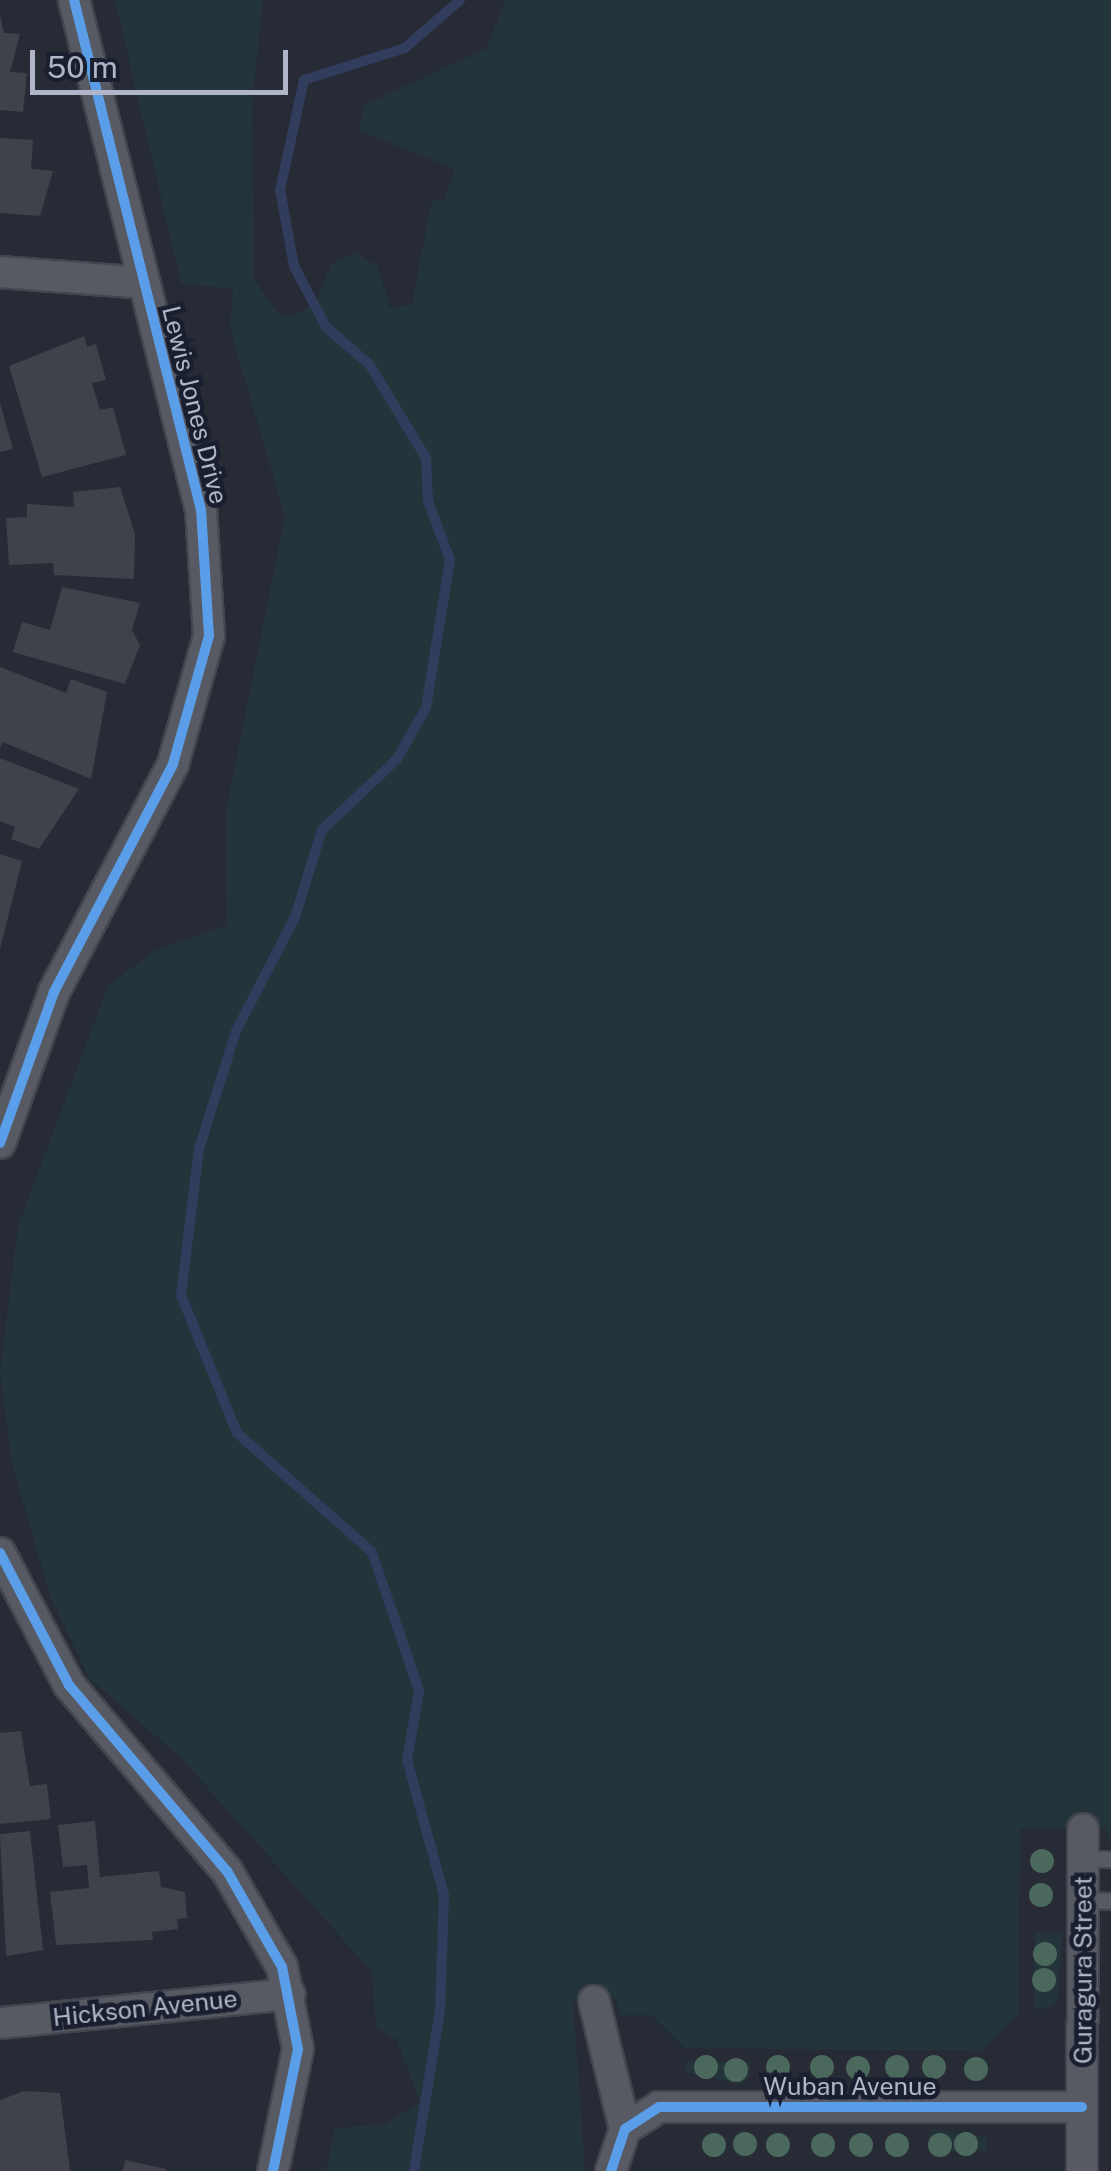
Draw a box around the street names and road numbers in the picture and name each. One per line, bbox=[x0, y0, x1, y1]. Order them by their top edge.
street label: Lewis Jones Drive bbox=[156, 303, 234, 507]
street label: Guragura Street bbox=[1068, 1876, 1098, 2064]
street label: Hickson Avenue bbox=[51, 1983, 239, 2033]
street label: Wuban Avenue bbox=[763, 2071, 937, 2101]

